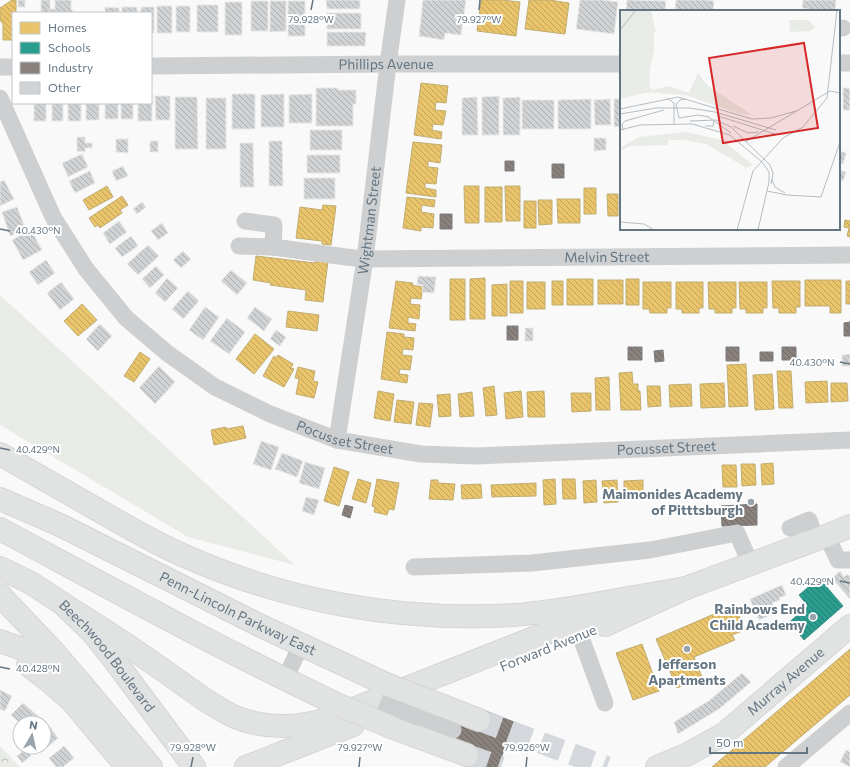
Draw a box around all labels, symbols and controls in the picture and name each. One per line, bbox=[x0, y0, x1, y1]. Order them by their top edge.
inset map bbox=[620, 10, 840, 230]
legend bbox=[12, 12, 152, 104]
text: 79.928°W bbox=[288, 13, 334, 25]
text: 79.927°W bbox=[456, 13, 502, 25]
text: Homes bbox=[48, 20, 86, 34]
text: Schools bbox=[48, 40, 91, 54]
street label: Phillips Avenue bbox=[338, 55, 434, 72]
text: Industry bbox=[48, 60, 93, 74]
text: Other bbox=[48, 80, 81, 94]
street label: Wightman Street bbox=[354, 165, 384, 276]
text: 40.430°N bbox=[15, 224, 61, 236]
street label: Melvin Street bbox=[564, 248, 650, 265]
text: 40.430°N bbox=[789, 356, 835, 368]
street label: Pocusset Street bbox=[294, 416, 395, 457]
street label: Pocusset Street bbox=[616, 437, 717, 458]
text: 40.429°N bbox=[16, 443, 60, 455]
place label: Maimonides Academy of Pitttsburgh bbox=[602, 485, 743, 518]
marker: Maimonides Academy of Pitttsburgh bbox=[746, 497, 756, 507]
street label: Penn-Lincoln Parkway East bbox=[157, 567, 319, 659]
text: 40.429°N bbox=[790, 575, 834, 587]
street label: Beechwood Boulevard bbox=[56, 596, 159, 715]
place label: Rainbows End Child Academy bbox=[710, 600, 805, 633]
marker: Rainbows End Child Academy bbox=[808, 612, 818, 622]
street label: Forward Avenue bbox=[497, 620, 599, 675]
street label: Murray Avenue bbox=[743, 643, 827, 718]
marker: Jefferson Apartments bbox=[682, 644, 692, 654]
place label: Jefferson Apartments bbox=[648, 655, 726, 688]
text: 40.428°N bbox=[16, 662, 60, 674]
north arrow bbox=[12, 715, 52, 755]
text: N bbox=[29, 718, 39, 732]
scale bar bbox=[710, 729, 807, 755]
text: 50 m bbox=[716, 735, 744, 749]
text: 79.928°W bbox=[170, 741, 216, 753]
text: 79.927°W bbox=[337, 741, 383, 753]
text: 79.926°W bbox=[504, 741, 550, 753]

